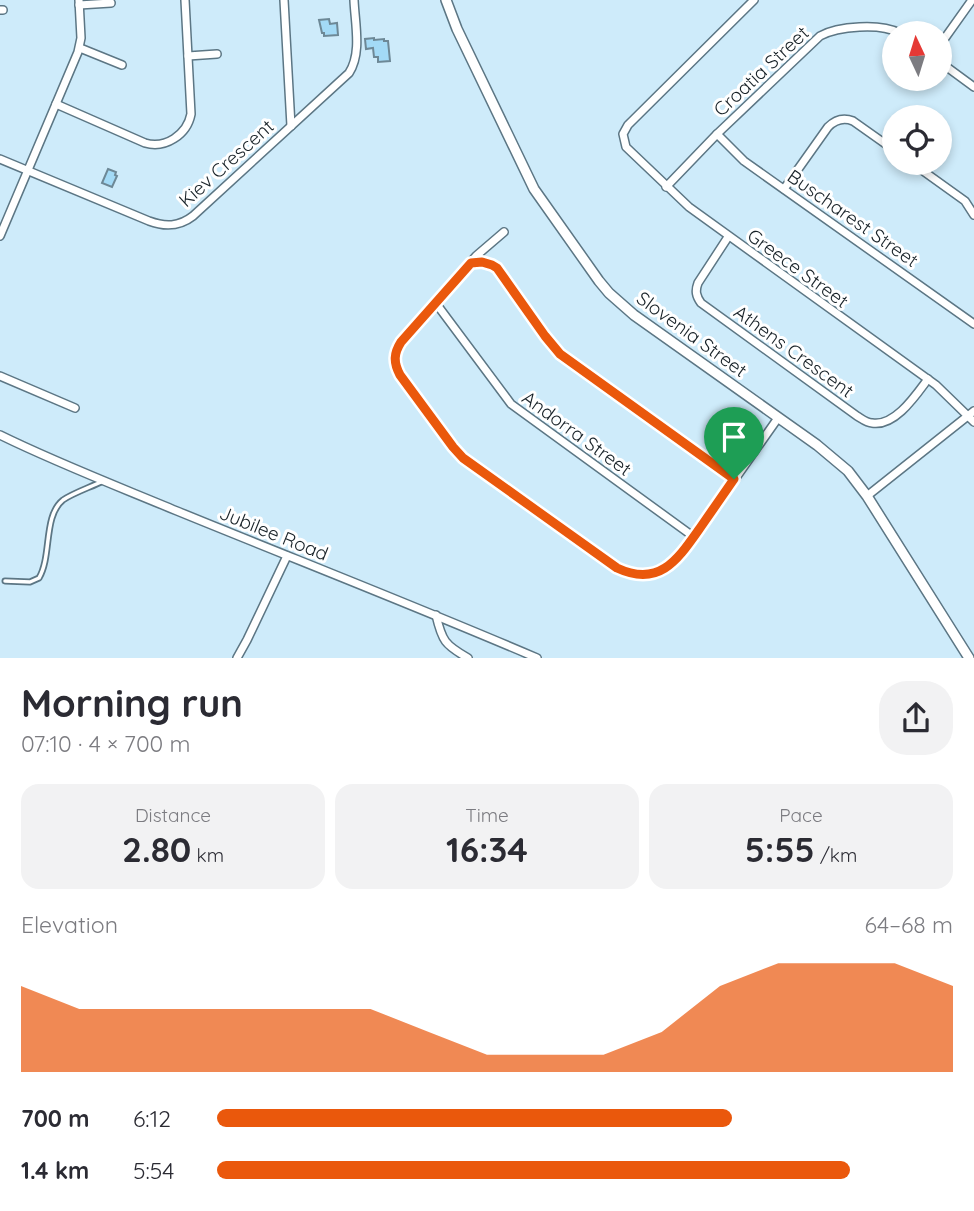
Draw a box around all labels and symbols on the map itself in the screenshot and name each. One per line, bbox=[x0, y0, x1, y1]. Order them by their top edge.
street label: Croatia Street bbox=[708, 21, 814, 121]
north arrow bbox=[882, 21, 952, 91]
street label: Kiev Crescent bbox=[173, 114, 279, 212]
street label: Buscharest Street bbox=[783, 164, 923, 272]
street label: Greece Street bbox=[743, 223, 853, 313]
street label: Slovenia Street bbox=[632, 286, 752, 382]
street label: Athens Crescent bbox=[729, 299, 859, 403]
street label: Andorra Street bbox=[518, 385, 636, 481]
pin bbox=[704, 407, 764, 479]
street label: Jubilee Road bbox=[216, 500, 332, 566]

